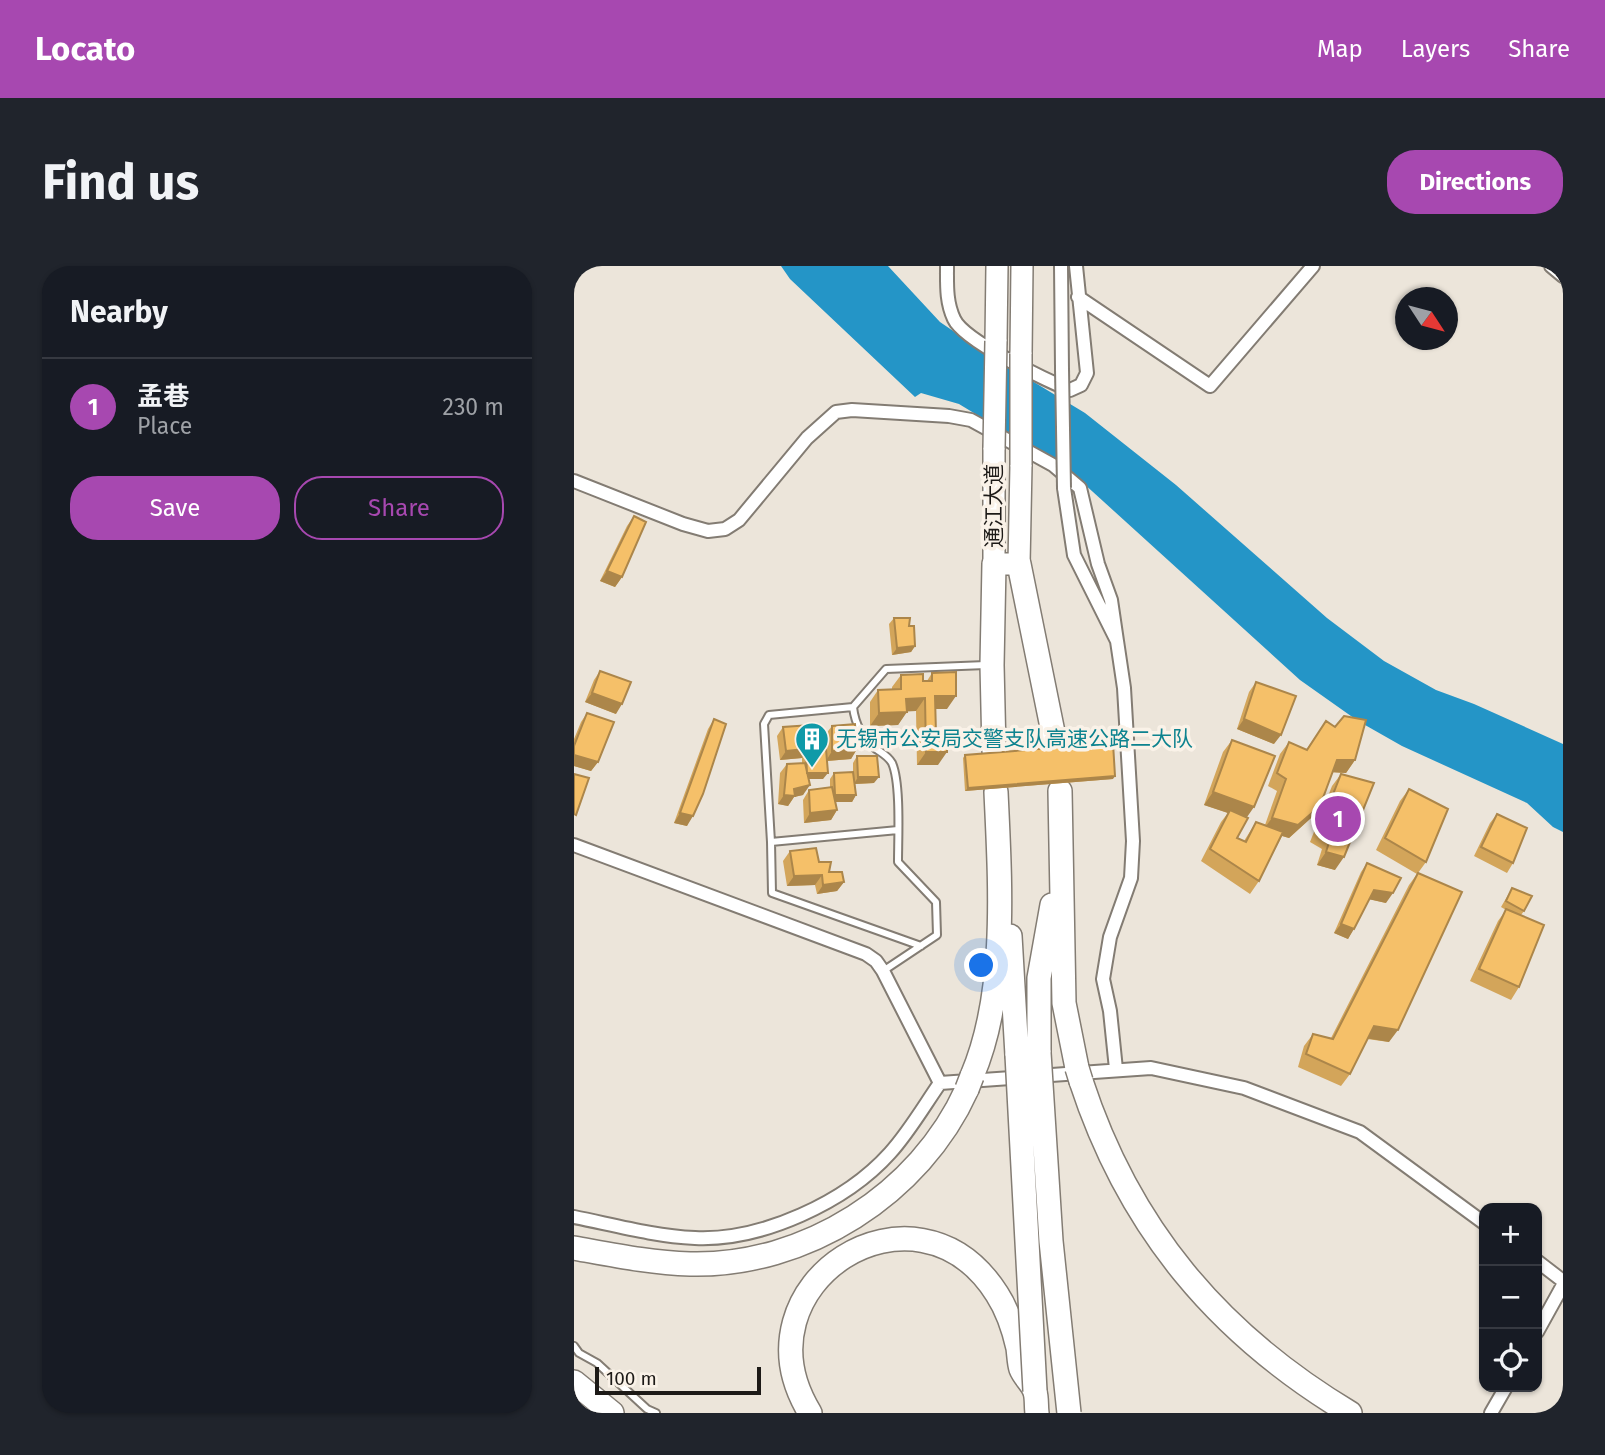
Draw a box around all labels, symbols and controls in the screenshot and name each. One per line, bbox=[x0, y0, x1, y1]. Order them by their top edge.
text: Locato bbox=[35, 29, 135, 69]
text: Map bbox=[1317, 35, 1363, 63]
text: Layers bbox=[1401, 35, 1470, 63]
text: Share bbox=[1508, 35, 1570, 63]
button: Directions bbox=[1387, 150, 1563, 214]
text: Find us bbox=[42, 153, 199, 212]
north arrow bbox=[1395, 287, 1458, 350]
text: Nearby bbox=[70, 294, 168, 330]
text: 孟巷 bbox=[137, 381, 189, 412]
text: 1 bbox=[88, 393, 98, 421]
text: 230 m bbox=[443, 393, 504, 421]
text: Place bbox=[137, 412, 192, 440]
street label: 通江大道 bbox=[981, 464, 1007, 548]
button: Save bbox=[70, 476, 280, 540]
button: Share bbox=[294, 476, 504, 540]
building icon: 无锡市公安局交警支队高速公路二大队 bbox=[793, 720, 831, 769]
place label: 无锡市公安局交警支队高速公路二大队 bbox=[836, 726, 1193, 752]
pin: 1 bbox=[1315, 793, 1361, 845]
your location bbox=[964, 948, 998, 982]
map controls bbox=[1479, 1203, 1542, 1392]
button: + bbox=[1479, 1203, 1542, 1266]
button: − bbox=[1479, 1266, 1542, 1329]
button: locate bbox=[1479, 1329, 1542, 1392]
scale bar bbox=[595, 1364, 761, 1396]
text: 100 m bbox=[606, 1367, 657, 1390]

